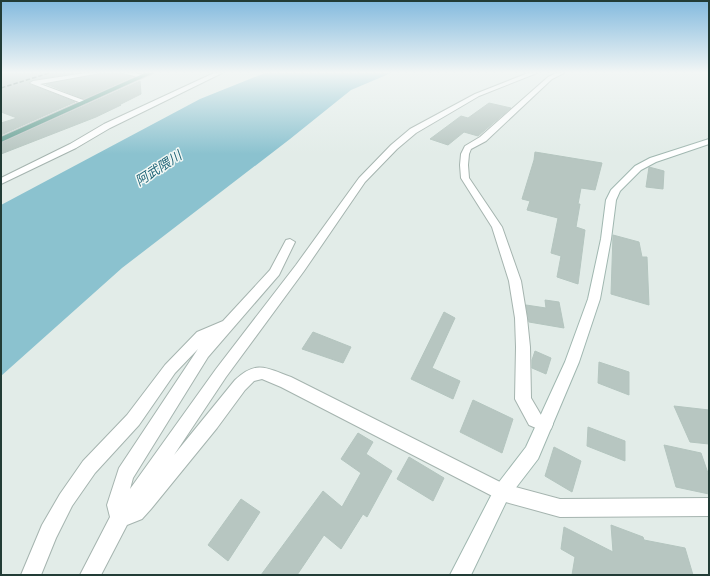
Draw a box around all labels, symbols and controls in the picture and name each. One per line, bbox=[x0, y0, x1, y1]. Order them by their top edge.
water label: 阿武隈川 bbox=[132, 147, 186, 189]

